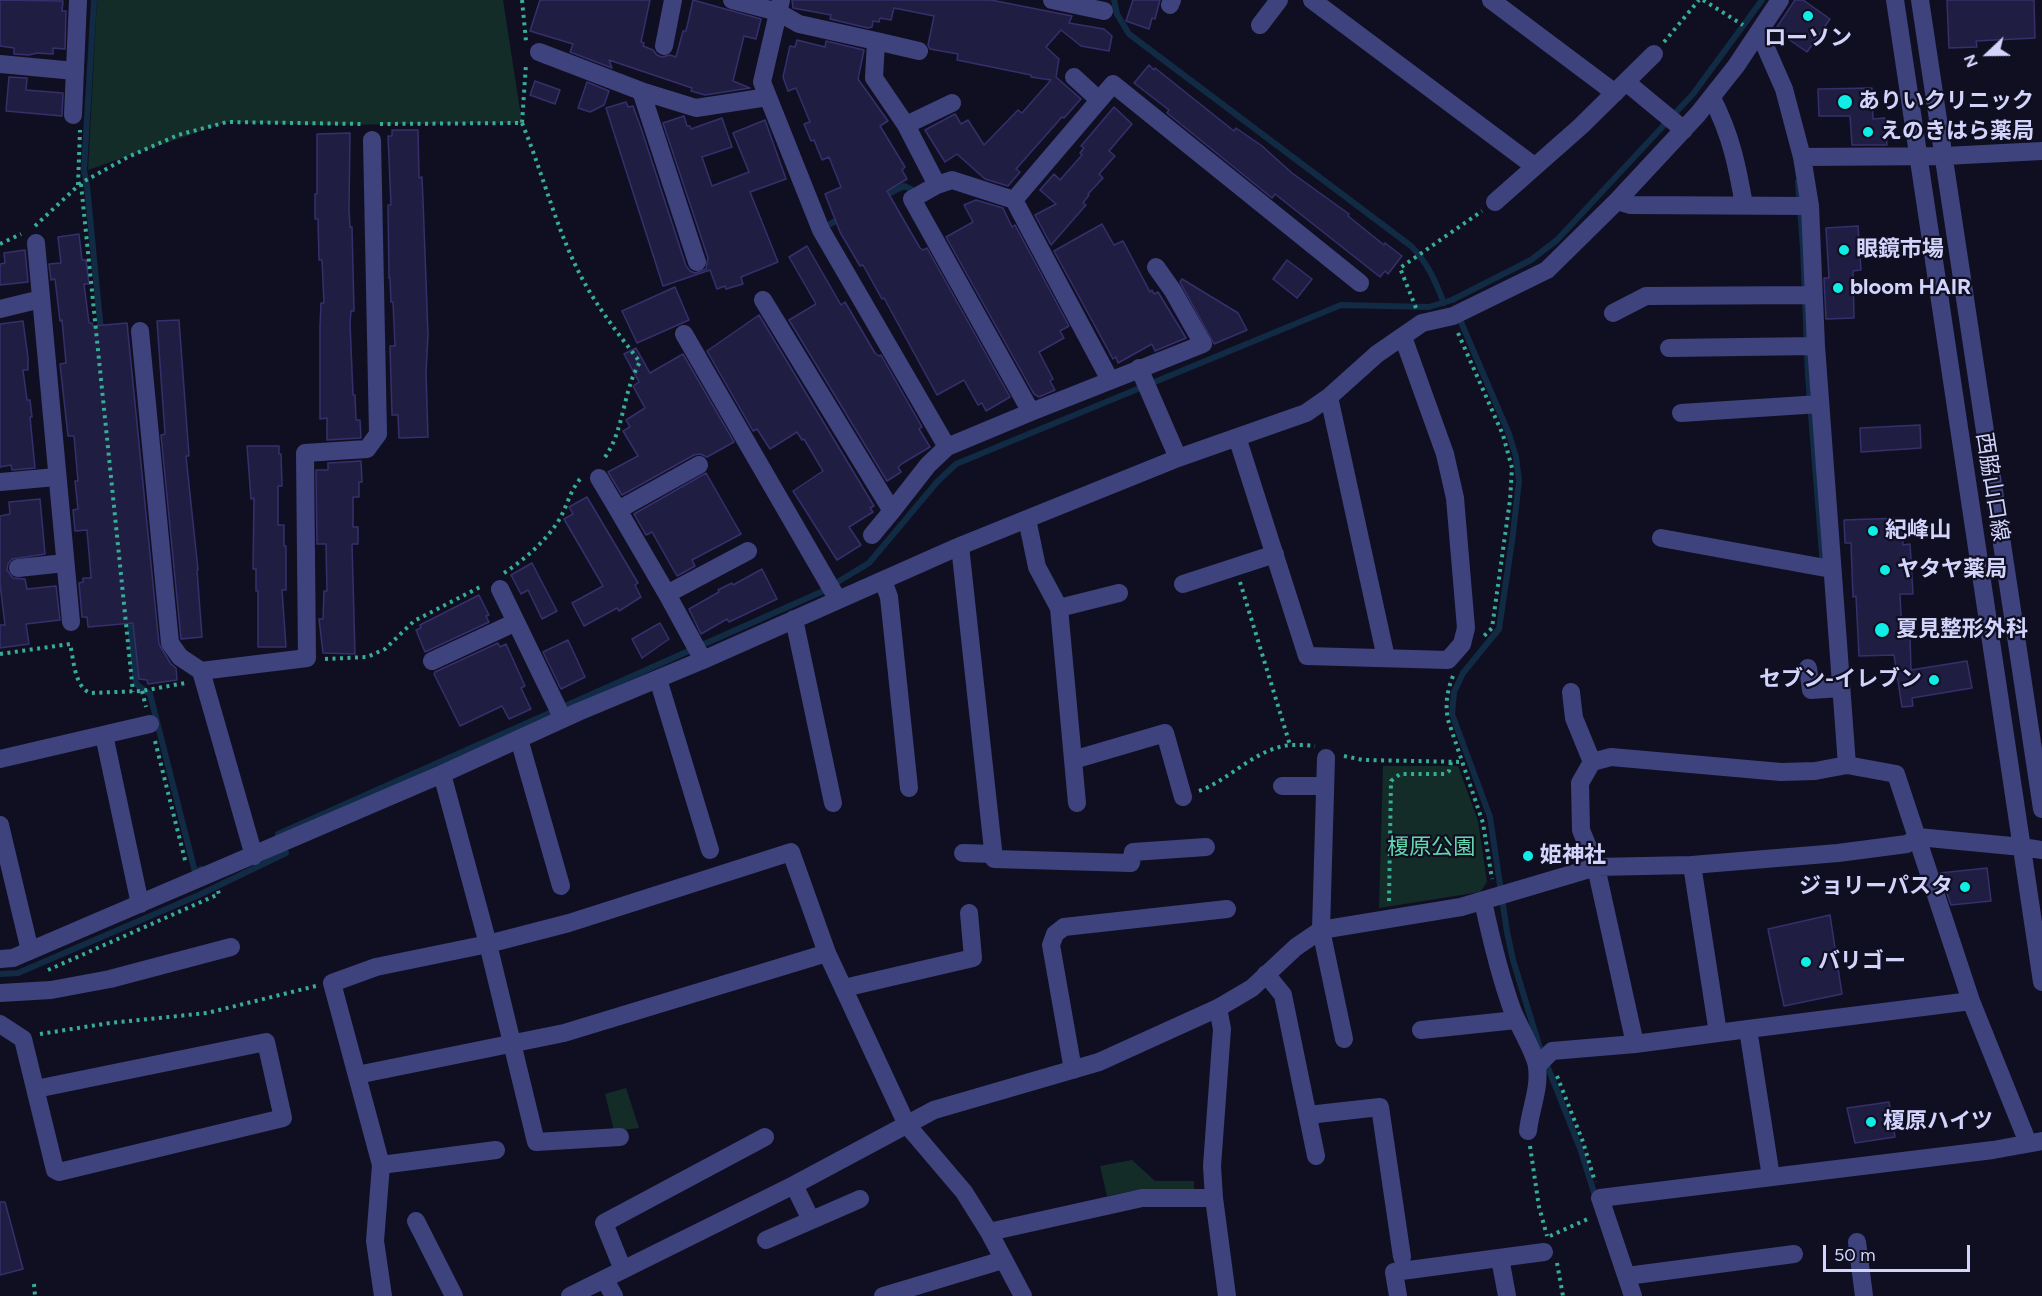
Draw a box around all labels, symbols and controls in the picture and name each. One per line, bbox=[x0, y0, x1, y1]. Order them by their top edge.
marker: ローソン bbox=[1801, 9, 1815, 23]
north arrow bbox=[1958, 24, 2018, 84]
place label: ローソン bbox=[1764, 26, 1852, 52]
text: N bbox=[1960, 52, 1982, 70]
place label: ありいクリニック bbox=[1858, 89, 2034, 115]
marker: ありいクリニック bbox=[1836, 93, 1854, 111]
place label: えのきはら薬局 bbox=[1880, 119, 2034, 145]
marker: えのきはら薬局 bbox=[1861, 125, 1875, 139]
place label: 眼鏡市場 bbox=[1856, 237, 1944, 263]
marker: 眼鏡市場 bbox=[1837, 243, 1851, 257]
place label: bloom HAIR bbox=[1850, 275, 1971, 301]
marker: bloom HAIR bbox=[1831, 281, 1845, 295]
street label: 西脇山口線 bbox=[1970, 431, 2014, 543]
place label: 紀峰山 bbox=[1885, 518, 1951, 544]
marker: 紀峰山 bbox=[1866, 524, 1880, 538]
place label: ヤタヤ薬局 bbox=[1897, 557, 2007, 583]
marker: ヤタヤ薬局 bbox=[1878, 563, 1892, 577]
place label: 夏見整形外科 bbox=[1896, 617, 2028, 643]
marker: 夏見整形外科 bbox=[1873, 621, 1891, 639]
place label: セブン-イレブン bbox=[1759, 667, 1922, 693]
marker: セブン-イレブン bbox=[1927, 673, 1941, 687]
park label: 榎原公園 bbox=[1387, 835, 1475, 861]
place label: 姫神社 bbox=[1540, 843, 1606, 869]
marker: 姫神社 bbox=[1521, 849, 1535, 863]
place label: ジョリーパスタ bbox=[1799, 874, 1953, 900]
marker: ジョリーパスタ bbox=[1958, 880, 1972, 894]
place label: バリゴー bbox=[1818, 949, 1906, 975]
marker: バリゴー bbox=[1799, 955, 1813, 969]
place label: 榎原ハイツ bbox=[1883, 1109, 1993, 1135]
marker: 榎原ハイツ bbox=[1864, 1115, 1878, 1129]
scale bar bbox=[1826, 1233, 1973, 1271]
text: 50 m bbox=[1834, 1244, 1876, 1266]

